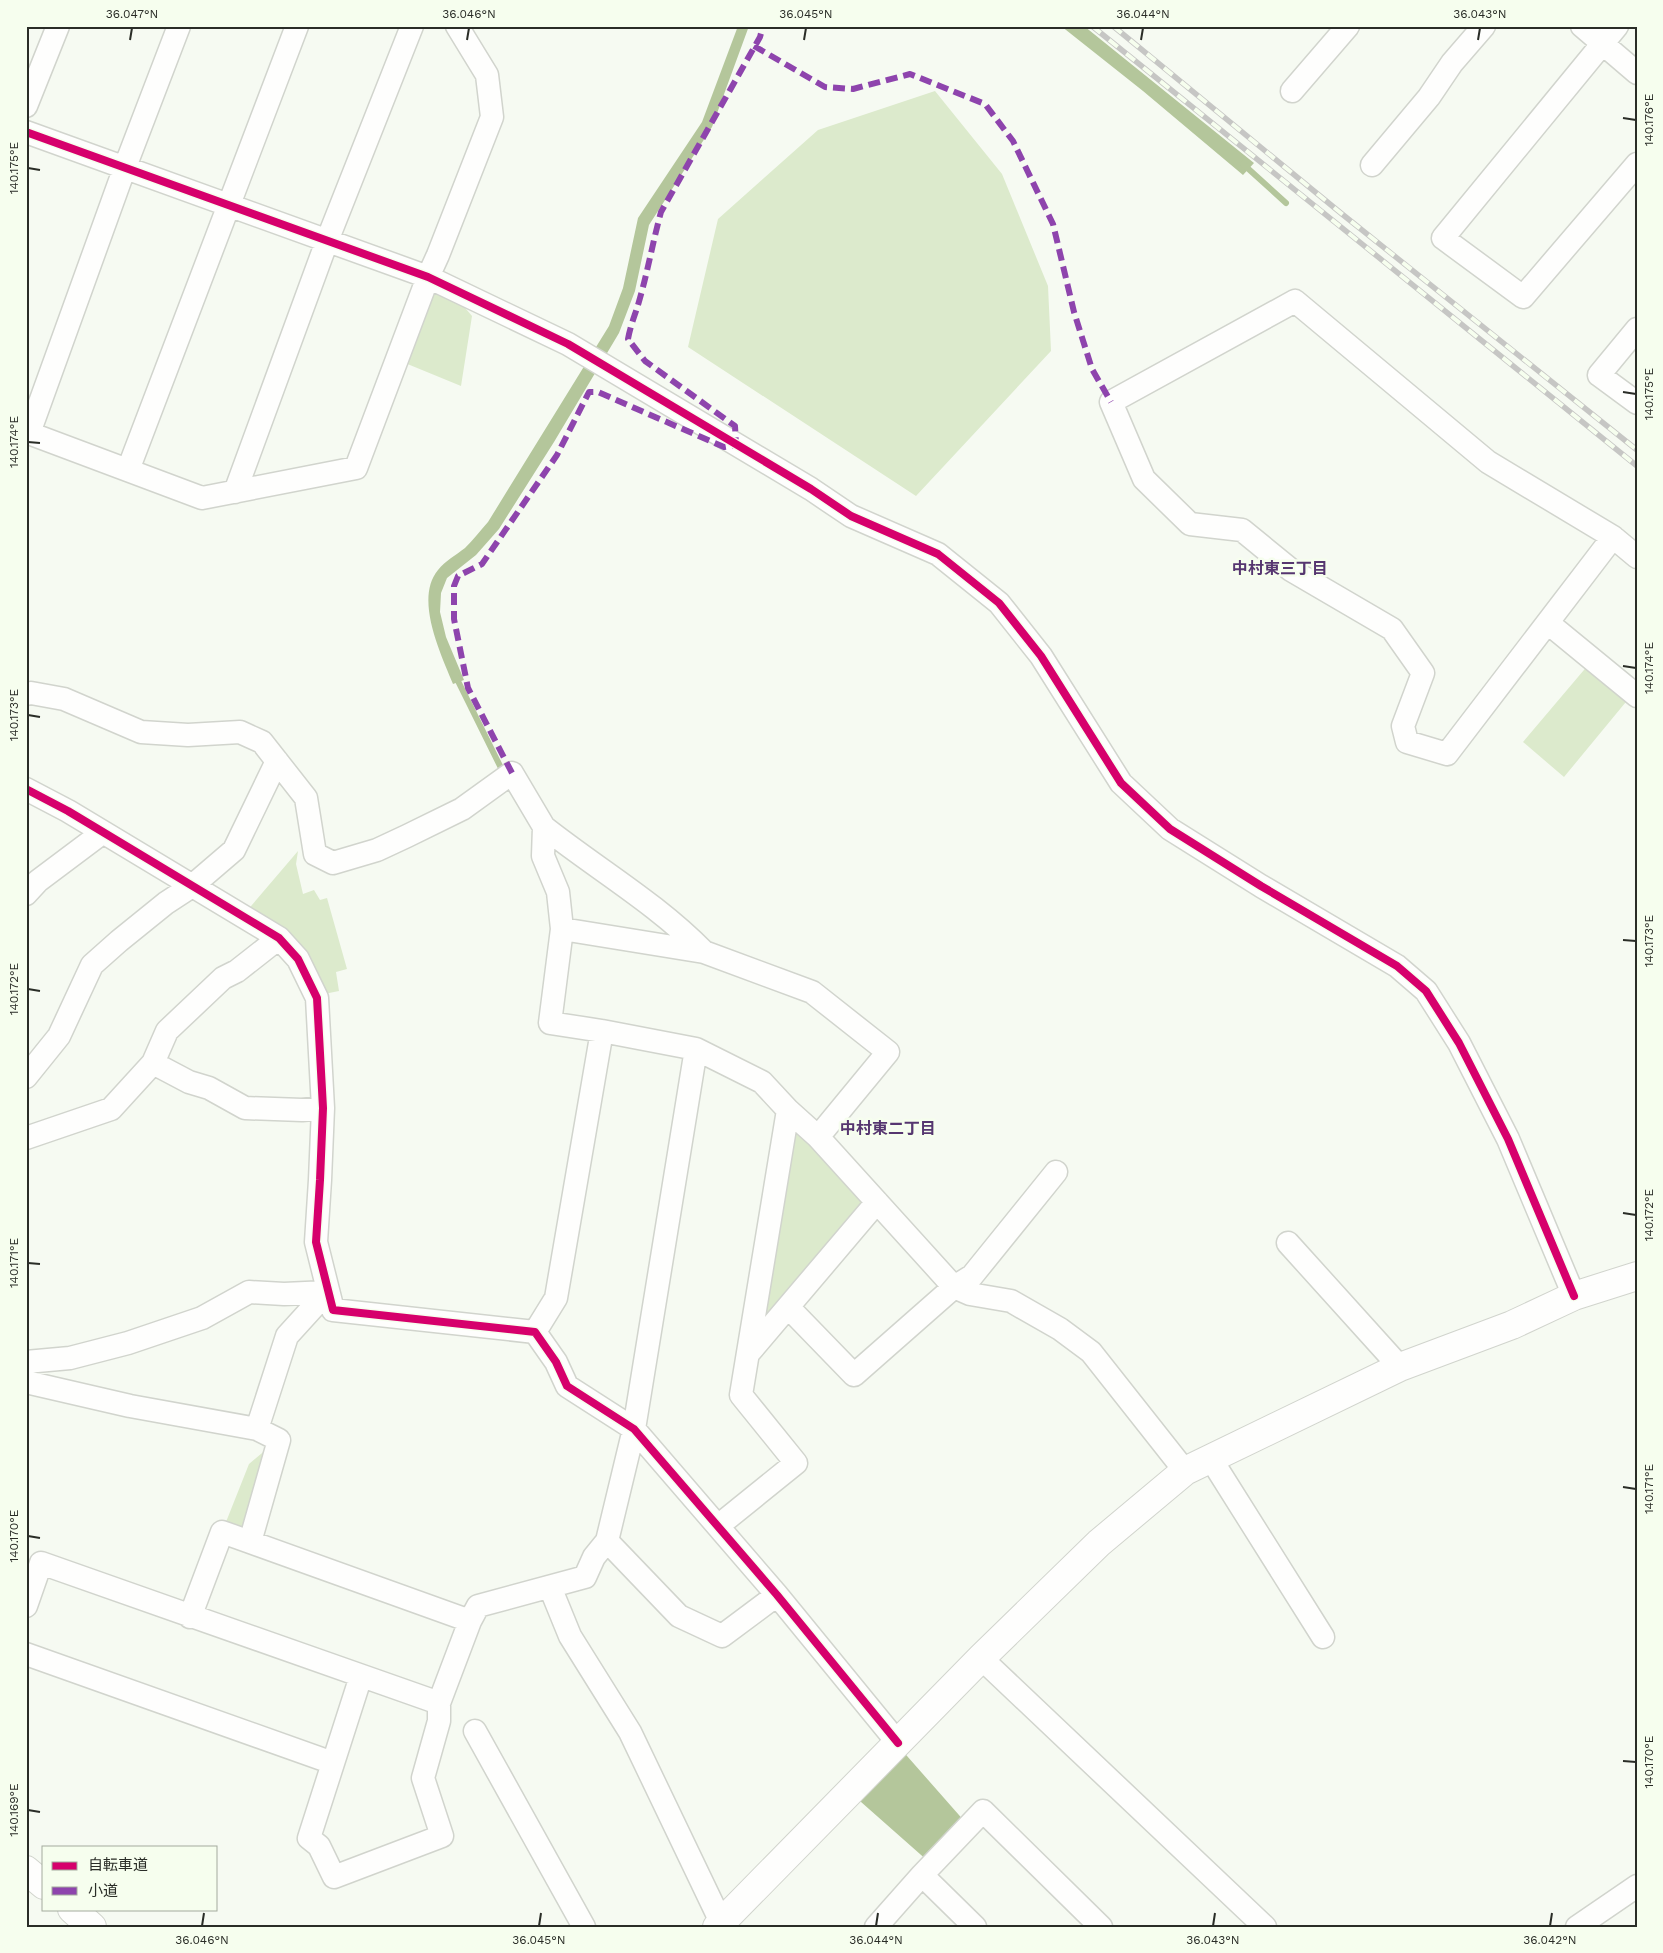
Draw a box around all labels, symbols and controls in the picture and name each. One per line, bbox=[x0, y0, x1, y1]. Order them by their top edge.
text: 36.047°N bbox=[106, 7, 158, 21]
text: 36.046°N bbox=[442, 7, 496, 21]
text: 36.045°N bbox=[779, 7, 833, 21]
text: 36.044°N bbox=[1116, 7, 1170, 21]
text: 36.043°N bbox=[1453, 7, 1507, 21]
text: 140.176°E bbox=[1642, 93, 1656, 146]
text: 140.175°E bbox=[7, 141, 21, 194]
text: 140.175°E bbox=[1642, 367, 1656, 420]
text: 140.174°E bbox=[7, 416, 21, 468]
district label: 中村東三丁目 bbox=[1232, 559, 1328, 578]
text: 140.174°E bbox=[1642, 642, 1656, 694]
text: 140.173°E bbox=[7, 688, 21, 741]
text: 140.173°E bbox=[1642, 914, 1656, 967]
text: 140.172°E bbox=[7, 962, 21, 1015]
district label: 中村東二丁目 bbox=[840, 1119, 936, 1138]
text: 140.172°E bbox=[1642, 1188, 1656, 1241]
text: 140.171°E bbox=[7, 1238, 21, 1288]
text: 140.171°E bbox=[1642, 1464, 1656, 1514]
text: 140.170°E bbox=[7, 1509, 21, 1562]
text: 140.170°E bbox=[1642, 1735, 1656, 1788]
text: 140.169°E bbox=[7, 1783, 21, 1837]
legend bbox=[42, 1846, 218, 1910]
text: 自転車道 bbox=[88, 1856, 148, 1874]
text: 小道 bbox=[88, 1882, 118, 1900]
text: 36.046°N bbox=[175, 1933, 229, 1947]
text: 36.045°N bbox=[512, 1933, 566, 1947]
text: 36.044°N bbox=[849, 1933, 903, 1947]
text: 36.043°N bbox=[1186, 1933, 1240, 1947]
text: 36.042°N bbox=[1523, 1933, 1577, 1947]

